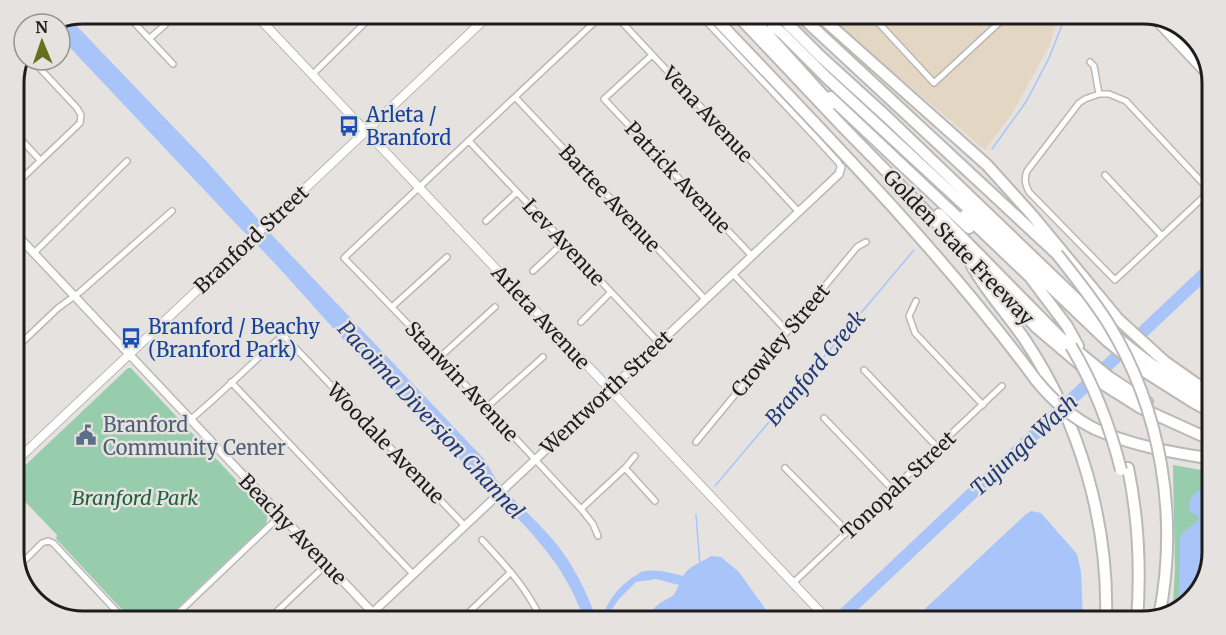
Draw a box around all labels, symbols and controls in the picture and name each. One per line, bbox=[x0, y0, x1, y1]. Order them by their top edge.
north arrow bbox=[12, 12, 72, 72]
text: N bbox=[35, 17, 49, 37]
street label: Vena Avenue bbox=[657, 60, 759, 167]
place label: Arleta / Branford bbox=[365, 102, 451, 150]
bus stop icon: Arleta / Branford bbox=[337, 114, 361, 138]
street label: Patrick Avenue bbox=[620, 116, 736, 238]
street label: Bartee Avenue bbox=[554, 139, 666, 257]
street label: Golden State Freeway bbox=[878, 164, 1040, 330]
street label: Branford Street bbox=[189, 180, 314, 298]
street label: Lev Avenue bbox=[518, 193, 610, 291]
street label: Arleta Avenue bbox=[486, 259, 595, 374]
street label: Crowley Street bbox=[725, 278, 835, 402]
water label: Branford Creek bbox=[759, 305, 871, 431]
place label: Branford / Beachy (Branford Park) bbox=[148, 314, 320, 362]
water label: Pacoima Diversion Channel bbox=[332, 315, 530, 525]
street label: Stanwin Avenue bbox=[400, 316, 524, 446]
street label: Wentworth Street bbox=[534, 324, 677, 460]
bus stop icon: Branford / Beachy (Branford Park) bbox=[119, 326, 143, 350]
street label: Woodale Avenue bbox=[321, 377, 450, 509]
water label: Tujunga Wash bbox=[965, 388, 1083, 502]
place label: Branford Community Center bbox=[103, 412, 286, 460]
public building icon: Branford Community Center bbox=[74, 423, 98, 447]
street label: Tonopah Street bbox=[835, 425, 961, 545]
street label: Beachy Avenue bbox=[234, 468, 352, 590]
park label: Branford Park bbox=[72, 485, 198, 510]

